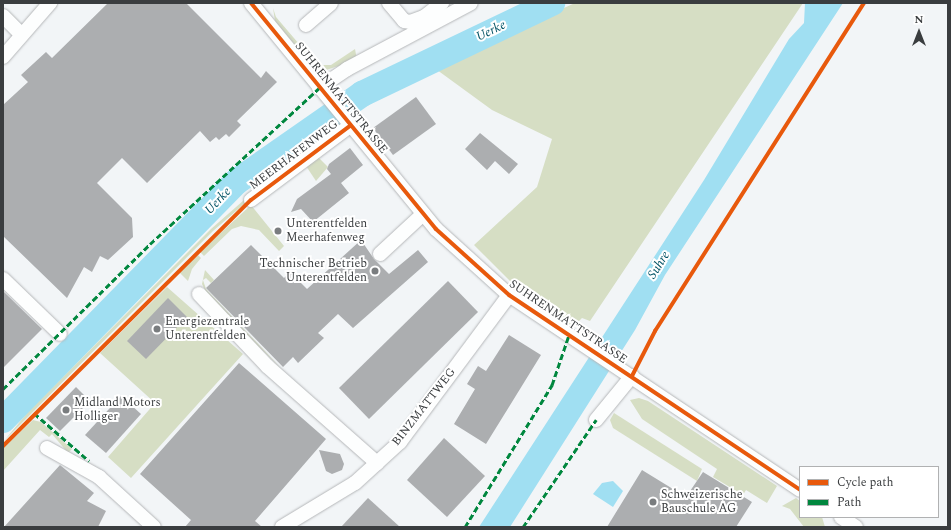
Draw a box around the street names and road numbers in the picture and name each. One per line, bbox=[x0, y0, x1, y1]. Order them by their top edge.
street label: SUHRENMATTSTRASSE bbox=[291, 39, 391, 157]
street label: MEERHAFENWEG bbox=[247, 117, 341, 193]
street label: SUHRENMATTSTRASSE bbox=[506, 277, 630, 367]
street label: BINZMATTWEG bbox=[389, 365, 459, 449]

